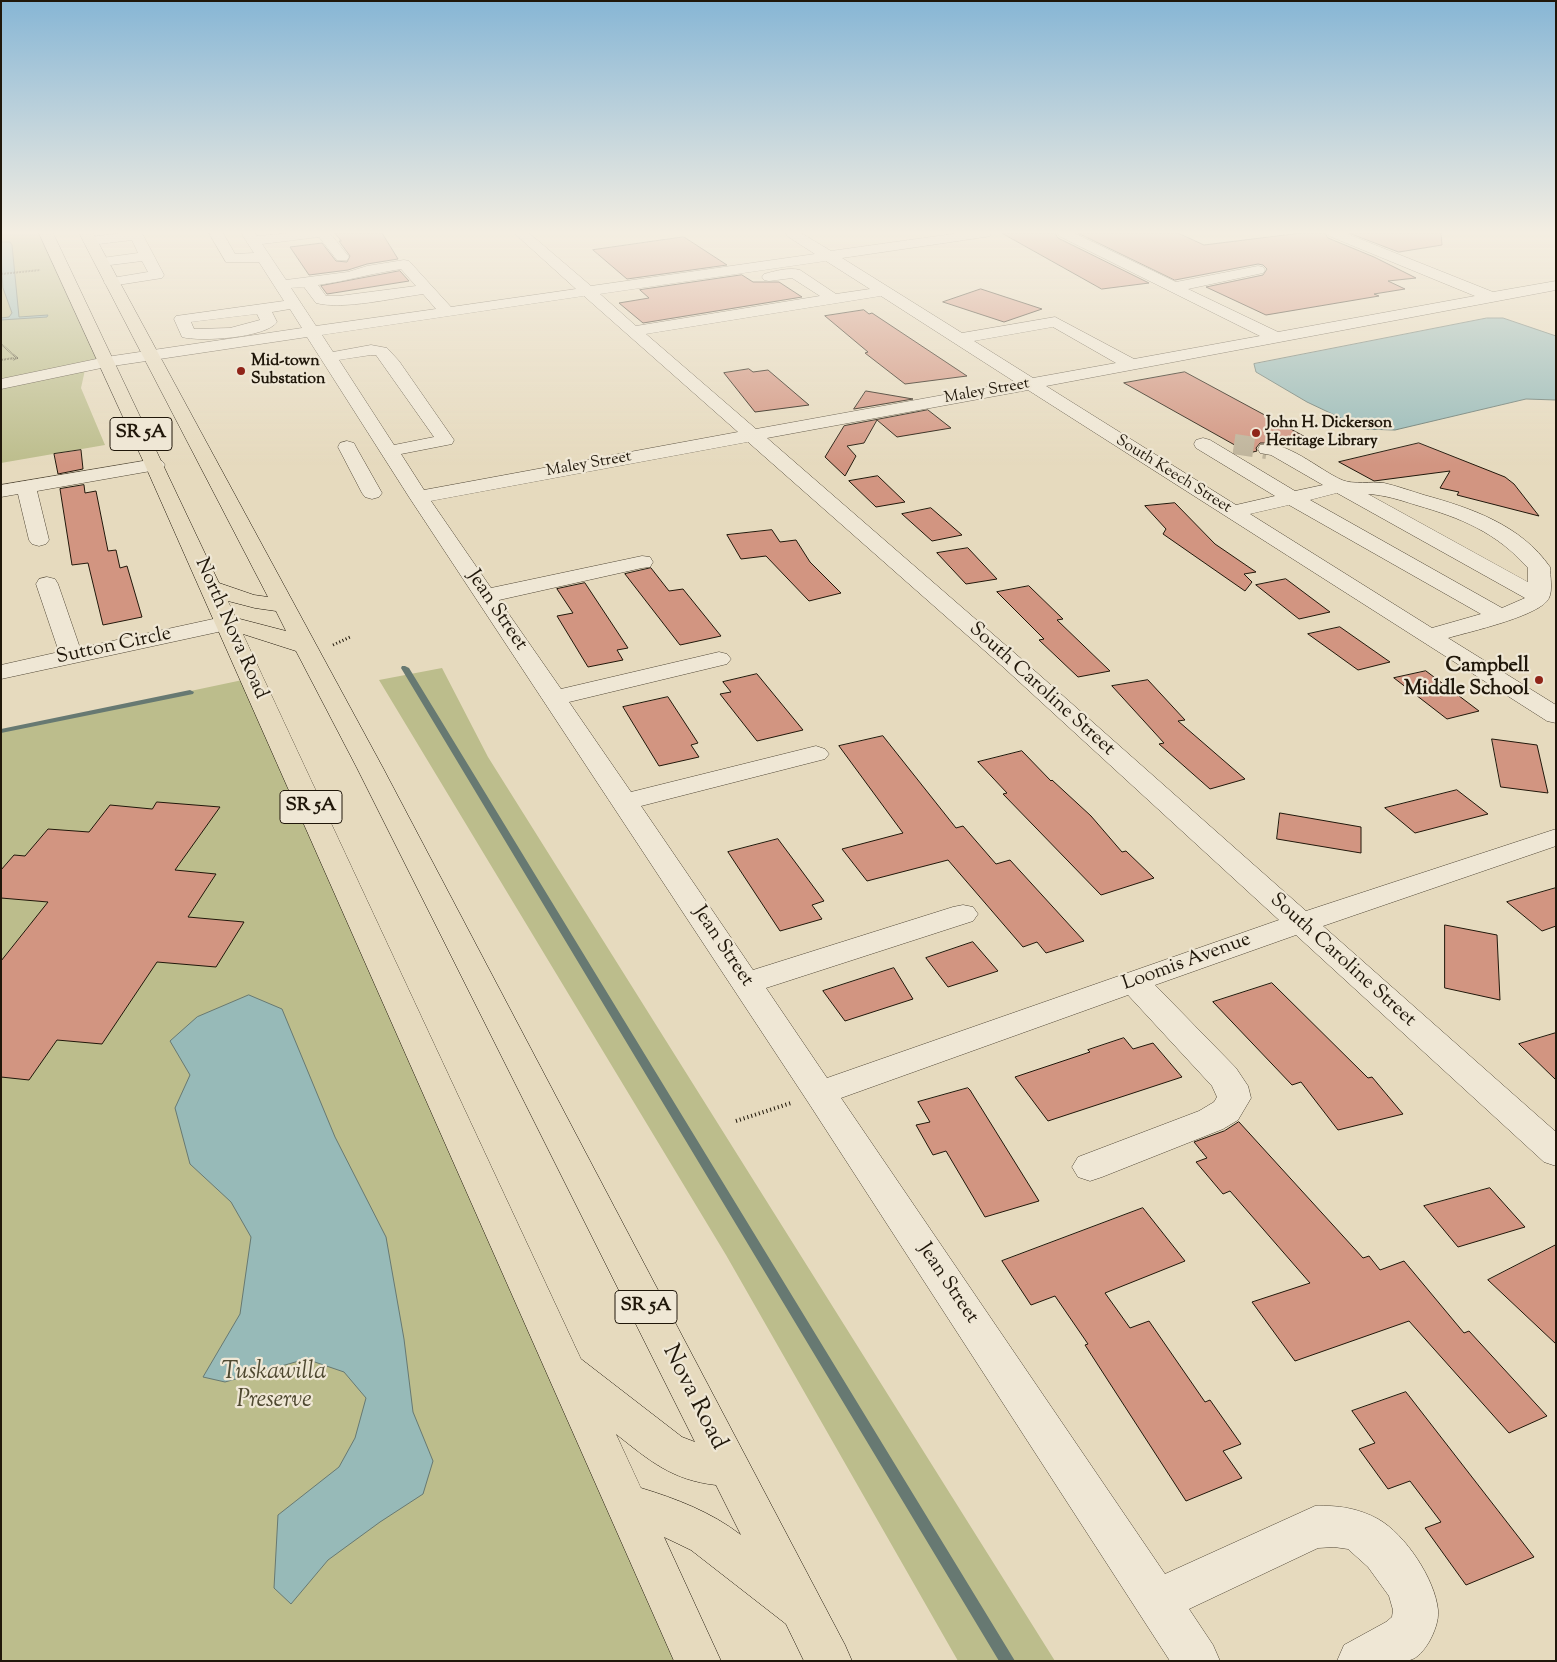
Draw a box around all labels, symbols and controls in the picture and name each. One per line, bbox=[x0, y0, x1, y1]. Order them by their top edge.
place label: Mid-town Substation bbox=[251, 352, 325, 390]
marker: Mid-town Substation bbox=[235, 365, 247, 377]
street label: Maley Street bbox=[943, 375, 1031, 409]
place label: John H. Dickerson Heritage Library bbox=[1266, 414, 1392, 452]
road number: SR 5A bbox=[110, 418, 172, 450]
marker: John H. Dickerson Heritage Library bbox=[1250, 427, 1262, 439]
street label: South Keech Street bbox=[1112, 432, 1234, 518]
street label: Maley Street bbox=[545, 448, 633, 482]
street label: North Nova Road bbox=[188, 555, 272, 703]
street label: Jean Street bbox=[460, 566, 532, 656]
street label: South Caroline Street bbox=[963, 618, 1119, 762]
street label: Sutton Circle bbox=[54, 623, 174, 671]
place label: Campbell Middle School bbox=[1404, 656, 1529, 703]
marker: Campbell Middle School bbox=[1533, 674, 1545, 686]
road number: SR 5A bbox=[280, 790, 342, 824]
street label: South Caroline Street bbox=[1264, 889, 1420, 1033]
street label: Jean Street bbox=[686, 902, 758, 992]
street label: Loomis Avenue bbox=[1119, 929, 1255, 997]
street label: Jean Street bbox=[911, 1239, 983, 1329]
road number: SR 5A bbox=[615, 1290, 677, 1324]
street label: Nova Road bbox=[654, 1341, 732, 1455]
park label: Tuskawilla Preserve bbox=[222, 1360, 326, 1416]

